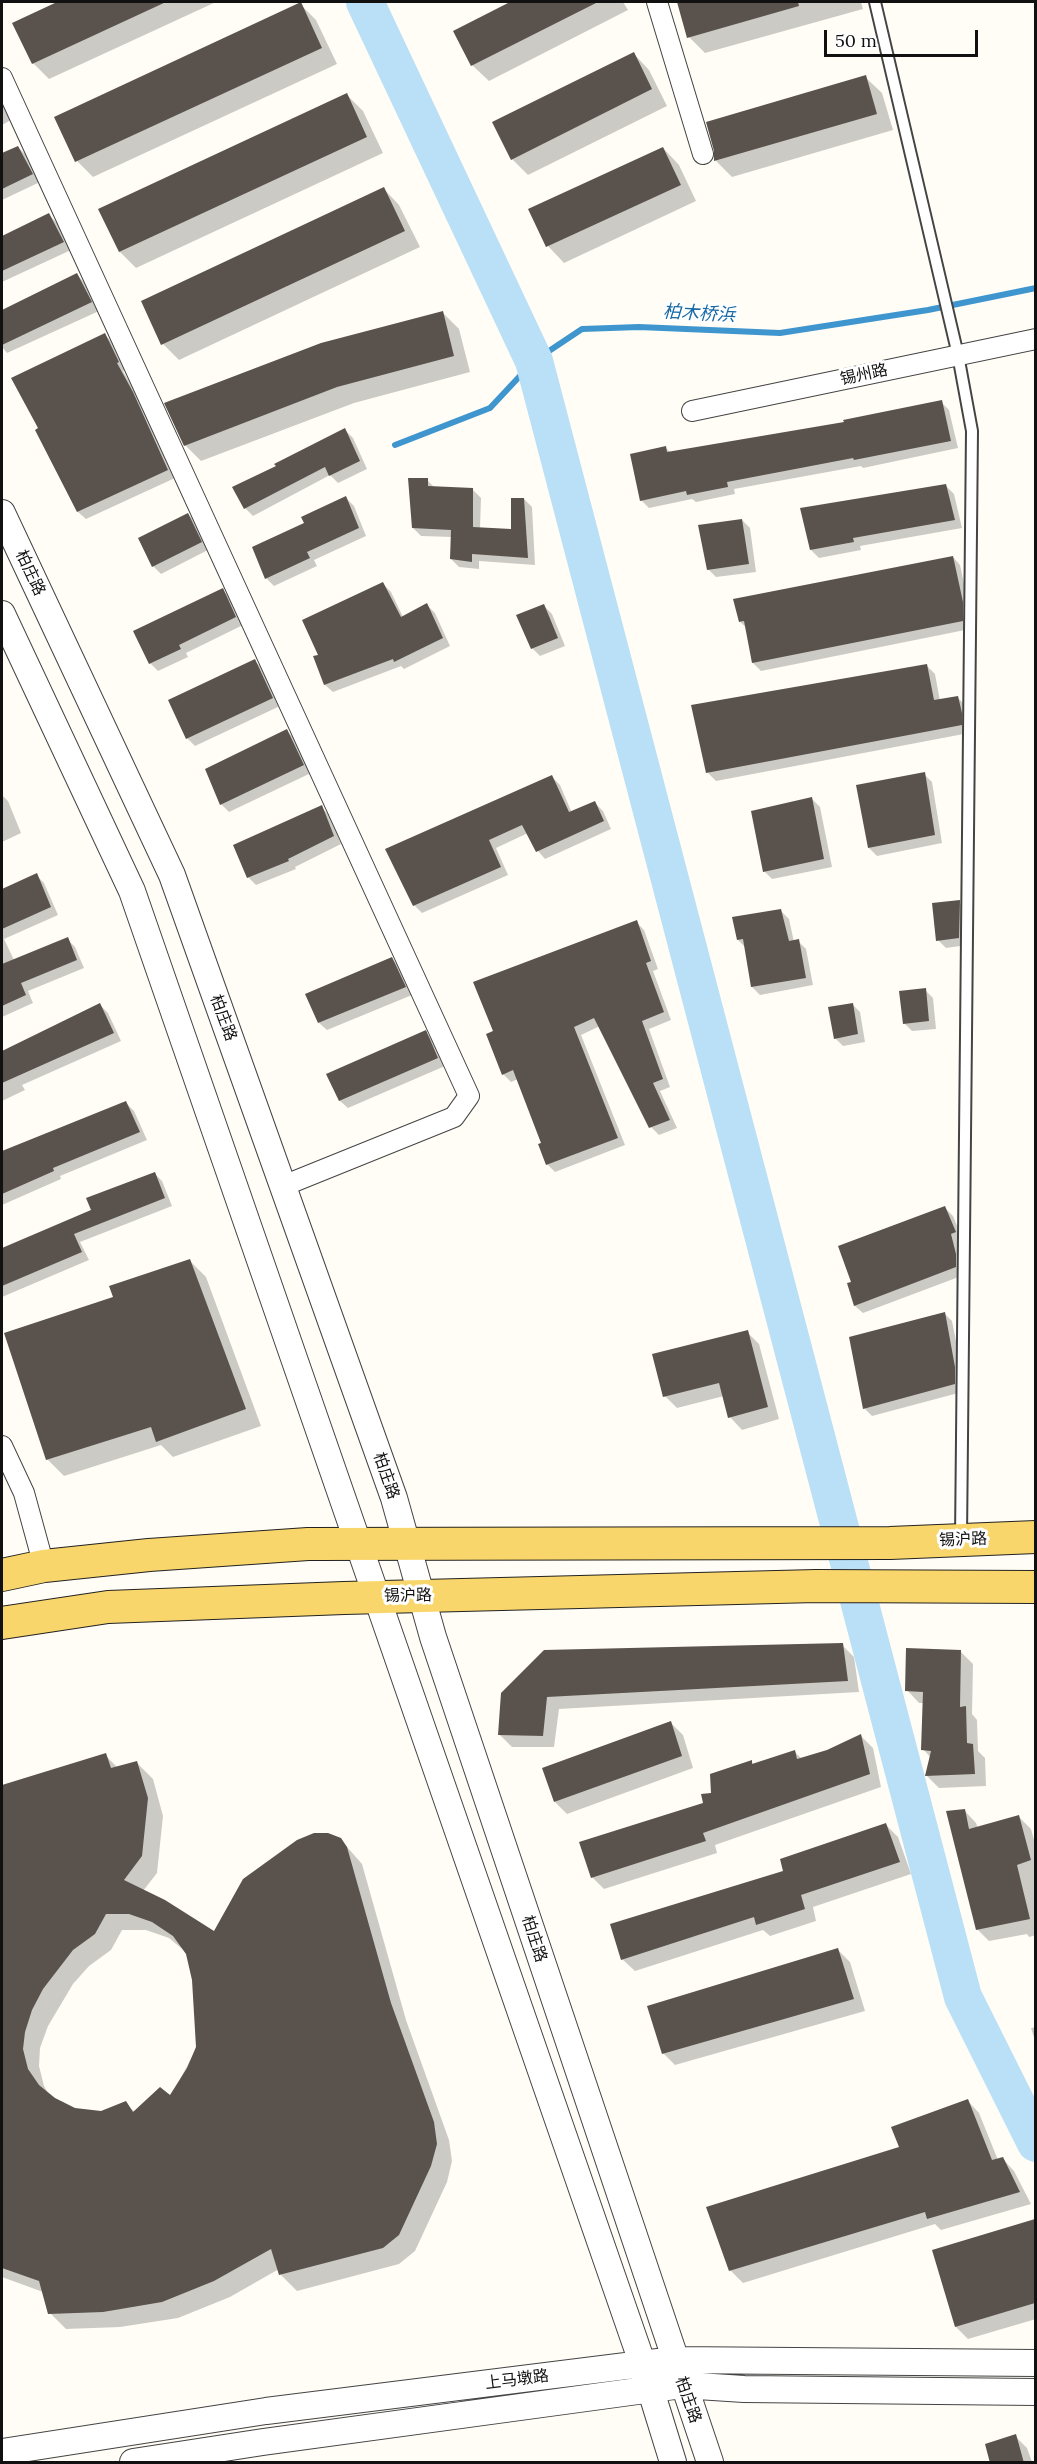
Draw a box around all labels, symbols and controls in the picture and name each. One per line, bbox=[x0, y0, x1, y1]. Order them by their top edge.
scale bar bbox=[827, 18, 982, 56]
text: 50 m bbox=[835, 29, 877, 52]
water label: 柏木桥浜 bbox=[662, 301, 736, 327]
street label: 锡州路 bbox=[839, 361, 889, 389]
street label: 柏庄路 bbox=[11, 547, 49, 599]
street label: 柏庄路 bbox=[206, 992, 240, 1044]
street label: 柏庄路 bbox=[369, 1450, 403, 1502]
street label: 锡沪路 bbox=[939, 1530, 987, 1550]
street label: 锡沪路 bbox=[384, 1586, 432, 1606]
street label: 柏庄路 bbox=[517, 1913, 551, 1965]
street label: 上马墩路 bbox=[484, 2367, 550, 2393]
street label: 柏庄路 bbox=[671, 2374, 705, 2426]

